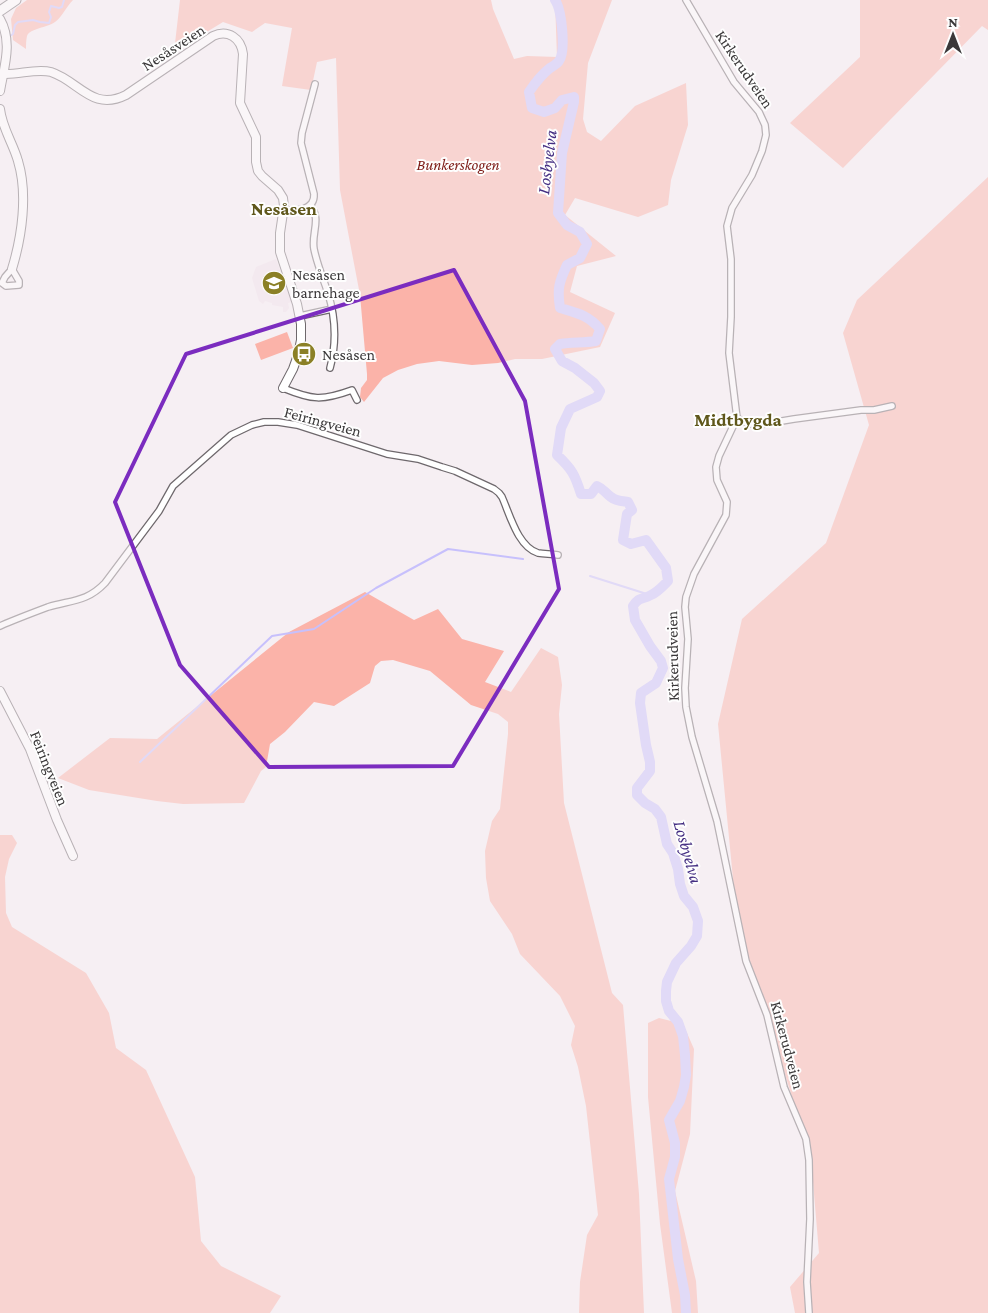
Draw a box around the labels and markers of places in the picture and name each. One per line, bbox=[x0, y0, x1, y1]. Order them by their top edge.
place label: Nesåsen barnehage bbox=[292, 266, 360, 302]
school or university icon: Nesåsen barnehage bbox=[261, 270, 287, 296]
bus stop icon: Nesåsen bbox=[291, 341, 317, 367]
place label: Nesåsen bbox=[322, 346, 375, 363]

